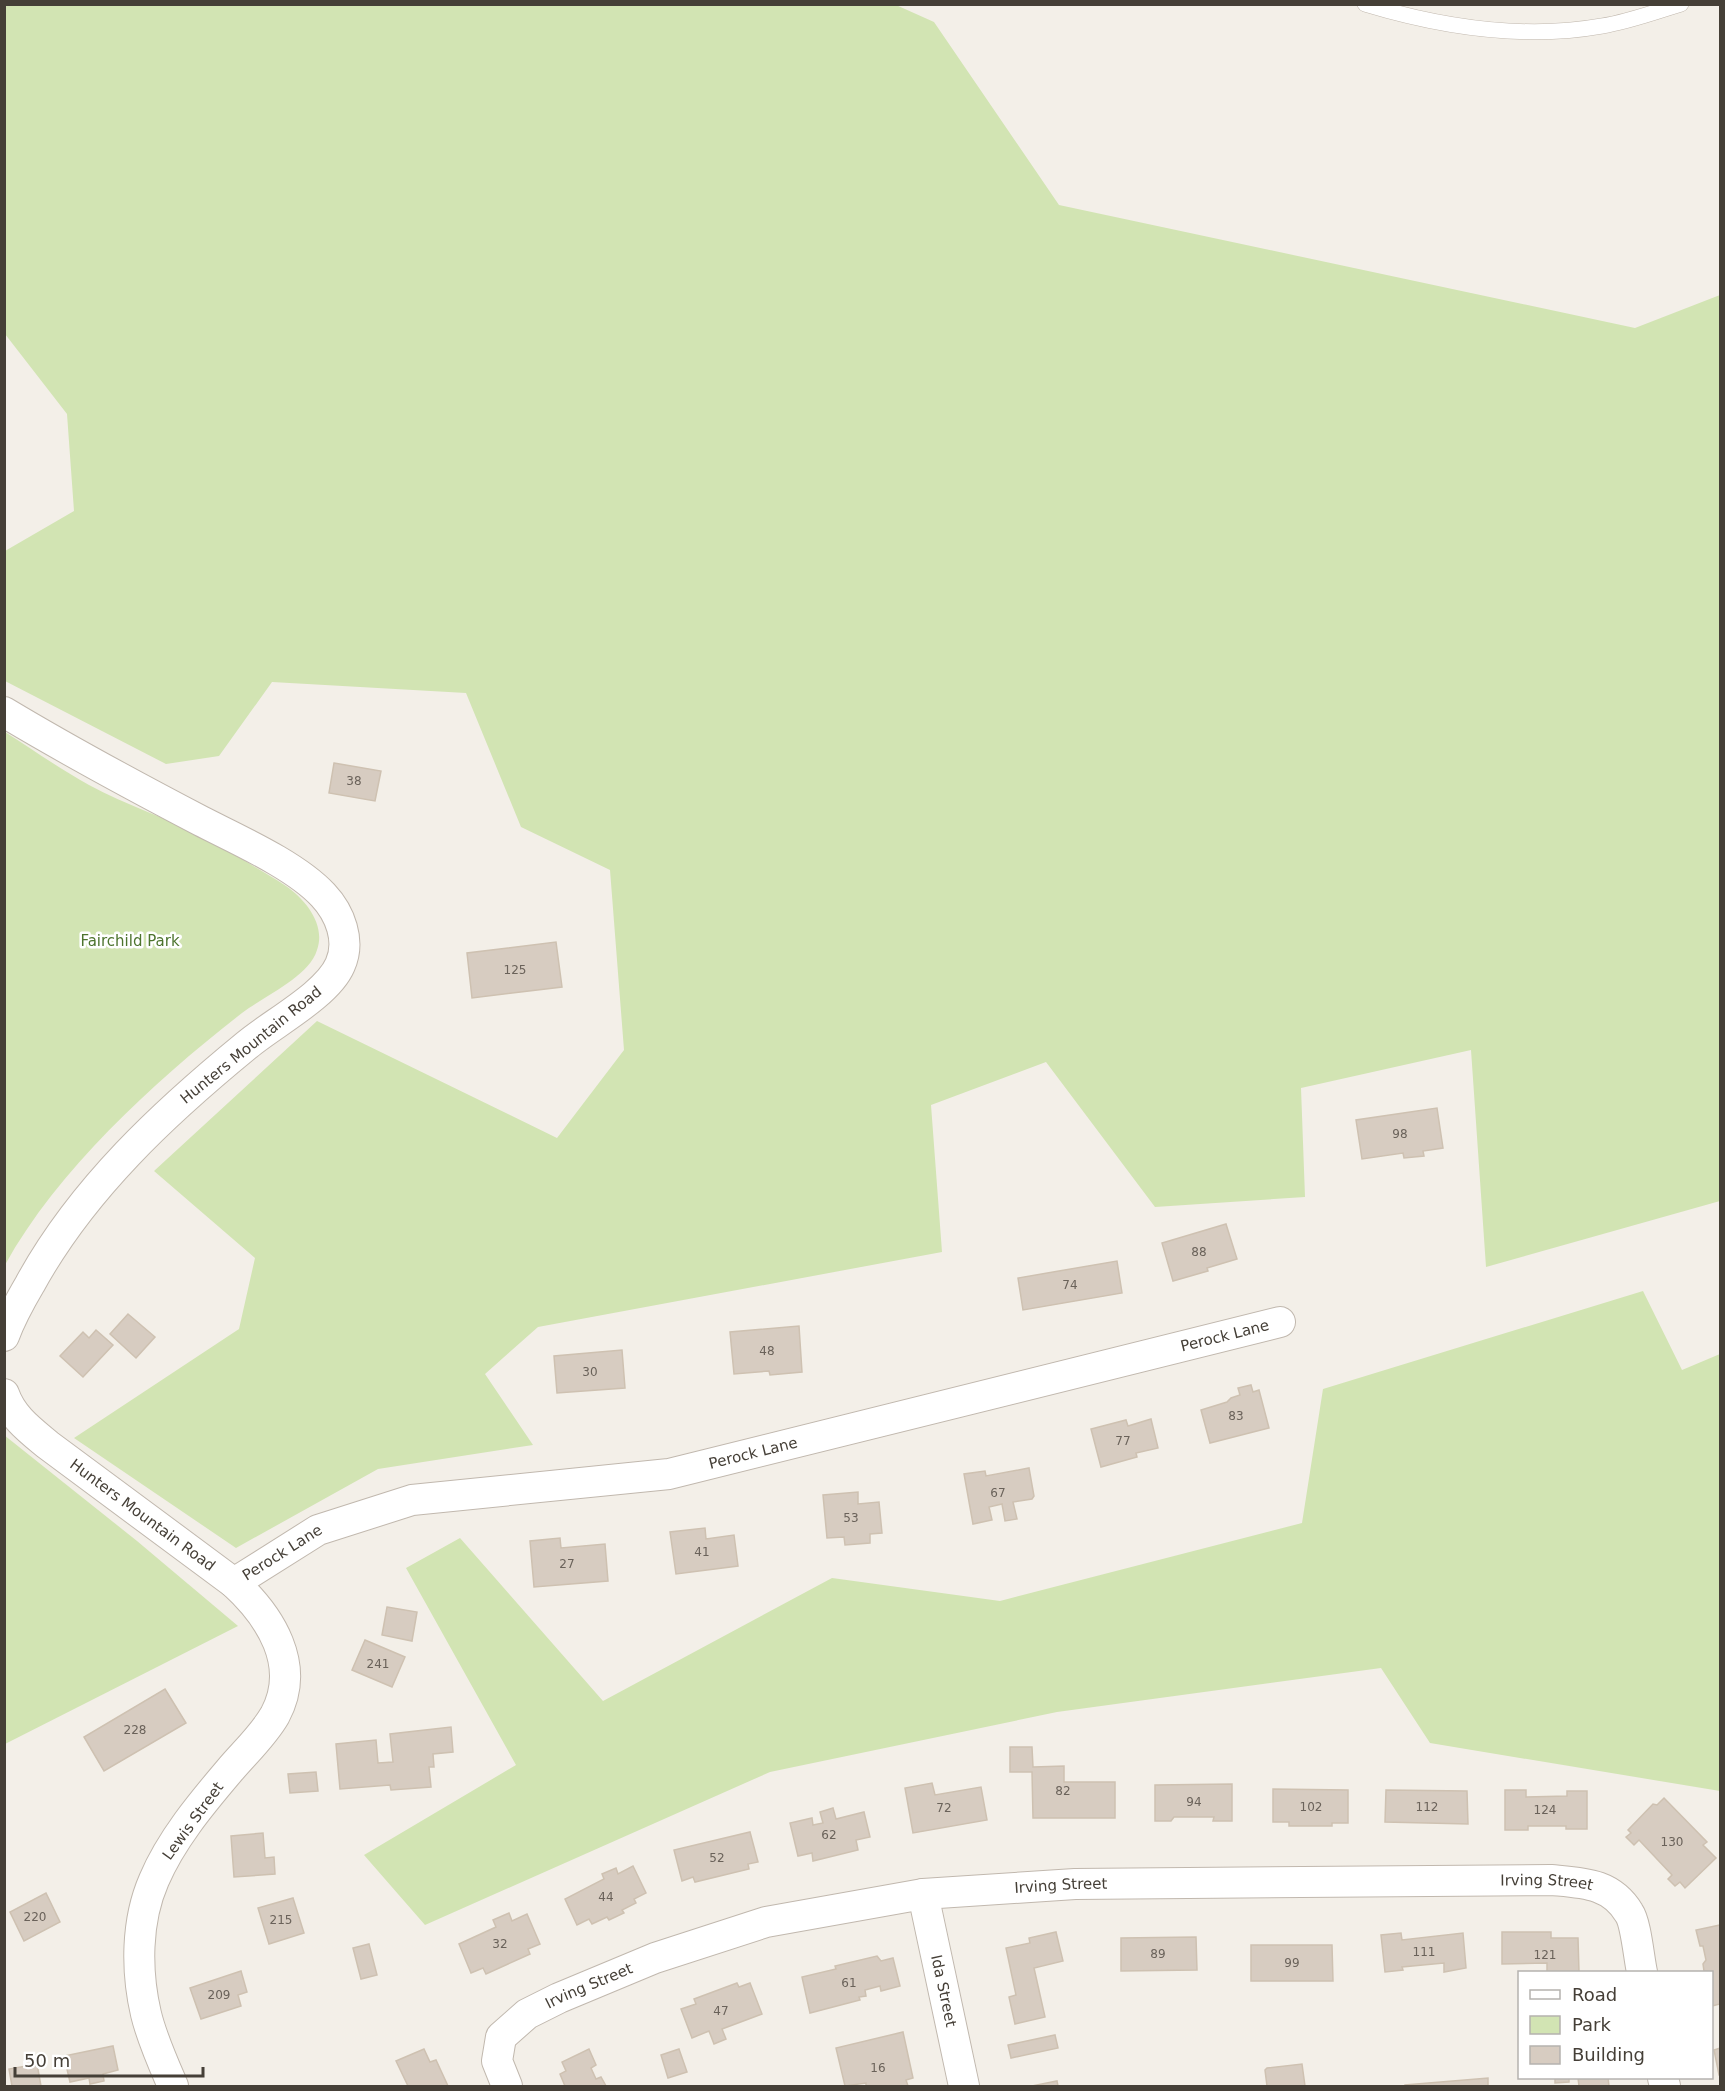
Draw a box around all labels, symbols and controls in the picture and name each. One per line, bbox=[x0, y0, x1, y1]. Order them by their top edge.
house number: 38 bbox=[346, 774, 362, 788]
park label: Fairchild Park bbox=[80, 932, 180, 950]
house number: 125 bbox=[504, 963, 526, 977]
street label: Hunters Mountain Road bbox=[177, 982, 325, 1108]
house number: 98 bbox=[1392, 1127, 1408, 1141]
house number: 88 bbox=[1191, 1245, 1207, 1259]
house number: 74 bbox=[1062, 1278, 1078, 1292]
street label: Perock Lane bbox=[1179, 1316, 1271, 1355]
house number: 48 bbox=[759, 1344, 775, 1358]
house number: 30 bbox=[582, 1365, 598, 1379]
house number: 83 bbox=[1228, 1409, 1244, 1423]
street label: Perock Lane bbox=[707, 1433, 799, 1473]
house number: 77 bbox=[1115, 1434, 1131, 1448]
street label: Hunters Mountain Road bbox=[66, 1455, 219, 1575]
house number: 67 bbox=[990, 1486, 1006, 1500]
house number: 53 bbox=[843, 1511, 859, 1525]
street label: Perock Lane bbox=[239, 1521, 325, 1584]
house number: 41 bbox=[694, 1545, 710, 1559]
house number: 27 bbox=[559, 1557, 575, 1571]
house number: 241 bbox=[367, 1657, 389, 1671]
house number: 228 bbox=[124, 1723, 146, 1737]
street label: Lewis Street bbox=[159, 1778, 227, 1863]
house number: 82 bbox=[1055, 1784, 1071, 1798]
house number: 94 bbox=[1186, 1795, 1202, 1809]
house number: 102 bbox=[1300, 1800, 1322, 1814]
house number: 112 bbox=[1416, 1800, 1438, 1814]
house number: 72 bbox=[936, 1801, 952, 1815]
house number: 124 bbox=[1534, 1803, 1556, 1817]
house number: 62 bbox=[821, 1828, 837, 1842]
house number: 130 bbox=[1661, 1835, 1683, 1849]
house number: 52 bbox=[709, 1851, 725, 1865]
street label: Irving Street bbox=[1500, 1871, 1595, 1894]
street label: Irving Street bbox=[1014, 1875, 1108, 1897]
house number: 44 bbox=[598, 1890, 614, 1904]
house number: 220 bbox=[24, 1910, 46, 1924]
house number: 215 bbox=[270, 1913, 292, 1927]
house number: 32 bbox=[492, 1937, 508, 1951]
house number: 111 bbox=[1413, 1945, 1435, 1959]
house number: 89 bbox=[1150, 1947, 1166, 1961]
house number: 121 bbox=[1534, 1948, 1556, 1962]
street label: Ida Street bbox=[927, 1953, 960, 2029]
house number: 99 bbox=[1284, 1956, 1300, 1970]
street label: Irving Street bbox=[542, 1959, 635, 2012]
legend bbox=[1518, 1971, 1713, 2079]
house number: 61 bbox=[841, 1976, 857, 1990]
text: Road bbox=[1572, 1984, 1617, 2005]
house number: 209 bbox=[208, 1988, 230, 2002]
house number: 47 bbox=[713, 2004, 729, 2018]
text: Park bbox=[1572, 2014, 1611, 2035]
scale bar bbox=[15, 2040, 202, 2078]
text: Building bbox=[1572, 2044, 1645, 2065]
text: 50 m bbox=[24, 2050, 70, 2071]
house number: 16 bbox=[870, 2061, 886, 2075]

